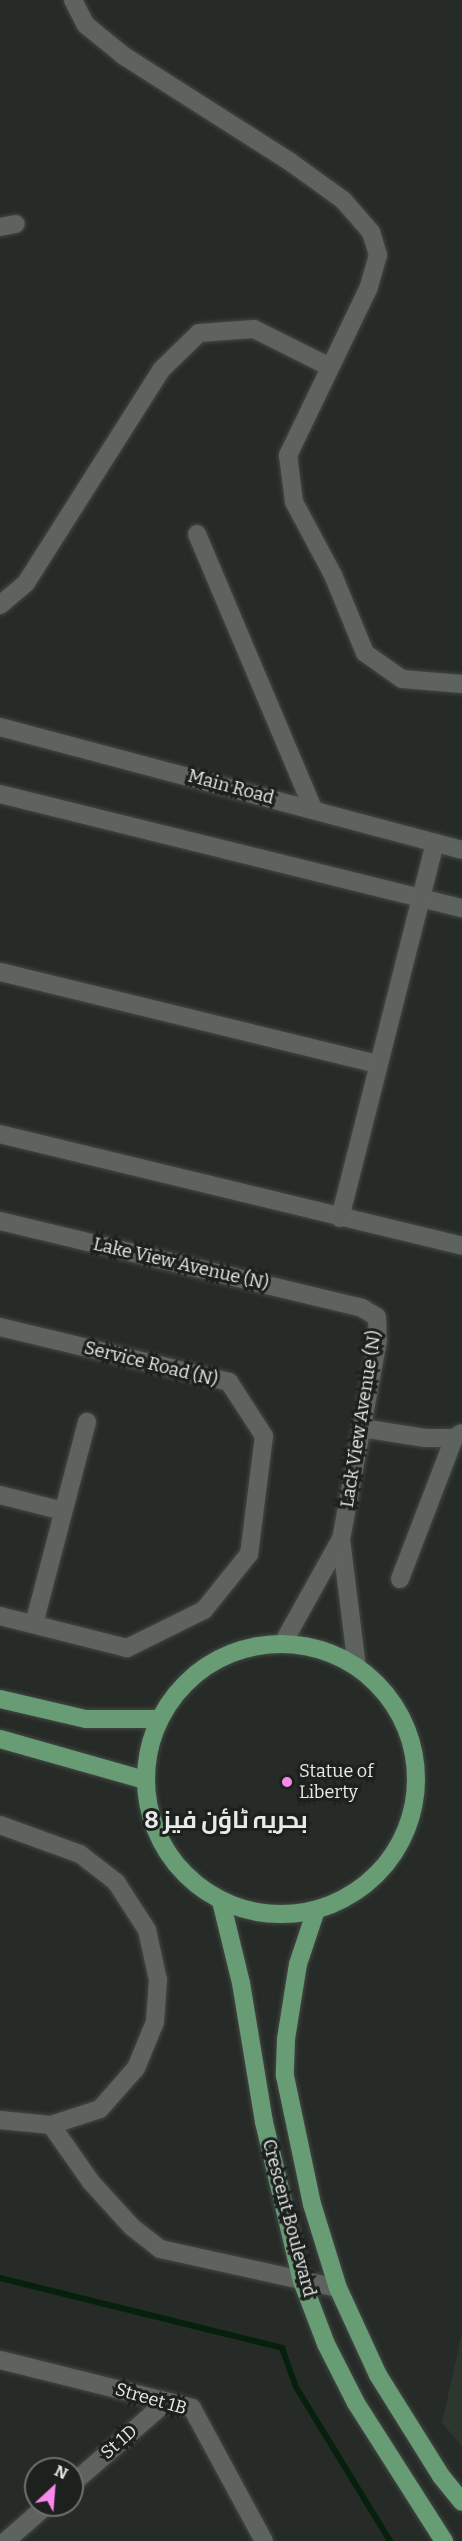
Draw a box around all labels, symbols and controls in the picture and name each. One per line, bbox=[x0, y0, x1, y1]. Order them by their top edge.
street label: Main Road bbox=[186, 765, 276, 809]
street label: Lake View Avenue (N) bbox=[91, 1233, 271, 1295]
street label: Lack View Avenue (N) bbox=[336, 1329, 386, 1509]
street label: Service Road (N) bbox=[82, 1337, 220, 1391]
place label: Statue of Liberty bbox=[299, 1761, 373, 1804]
marker: Statue of Liberty bbox=[280, 1775, 294, 1789]
district label: بحریہ ٹاؤن فیز 8 bbox=[144, 1807, 308, 1835]
street label: Crescent Boulevard bbox=[258, 2137, 320, 2299]
street label: Street 1B bbox=[113, 2379, 189, 2419]
street label: St 1D bbox=[96, 2420, 142, 2464]
north arrow bbox=[24, 2457, 84, 2517]
text: N bbox=[52, 2461, 71, 2483]

